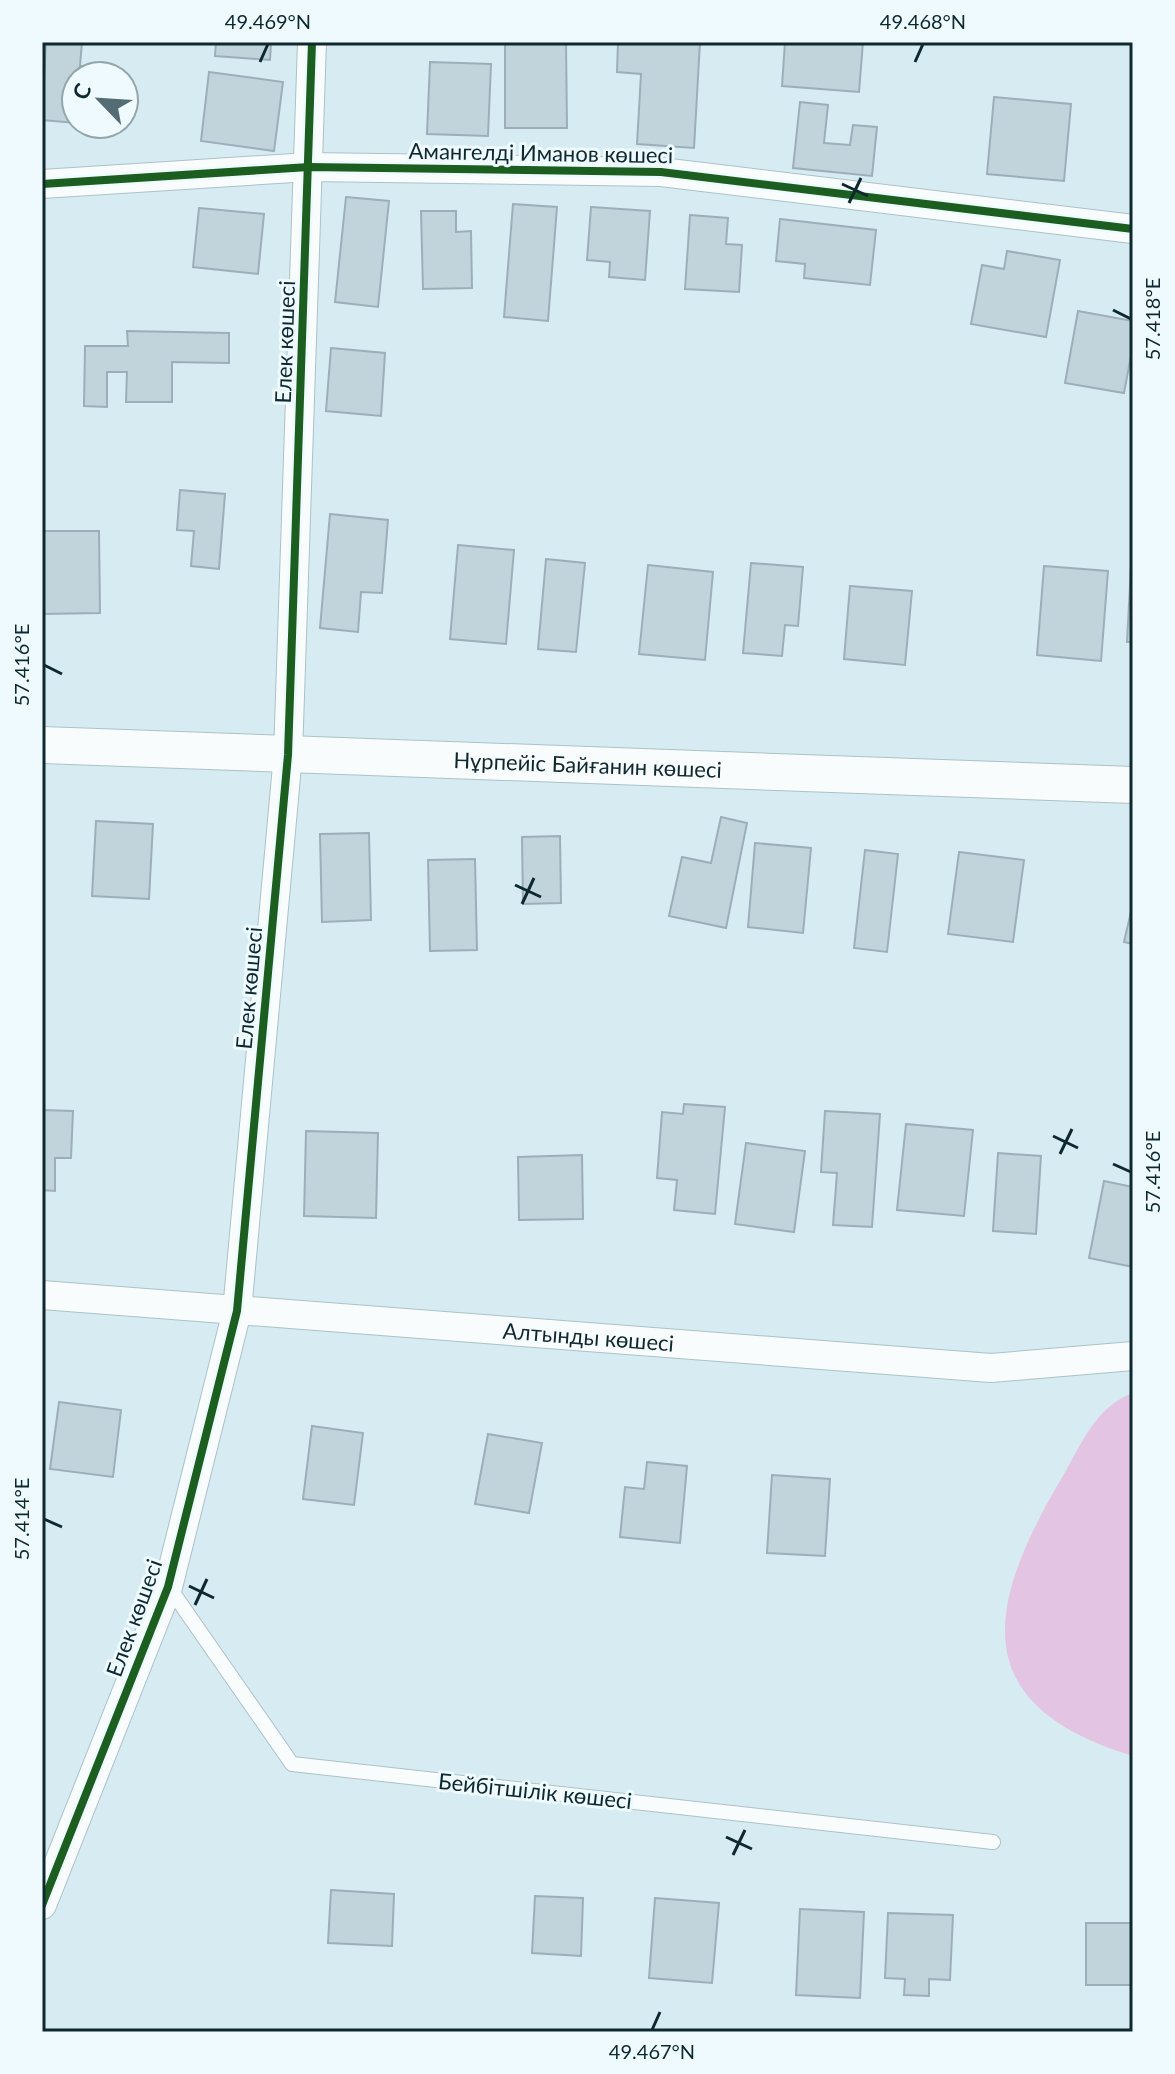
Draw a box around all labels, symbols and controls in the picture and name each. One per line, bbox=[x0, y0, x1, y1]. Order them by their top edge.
text: 49.469°N bbox=[225, 9, 311, 33]
text: 49.468°N bbox=[880, 9, 966, 33]
north arrow bbox=[60, 60, 140, 140]
text: С bbox=[66, 79, 97, 104]
street label: Амангелді Иманов көшесі bbox=[408, 137, 674, 168]
text: 57.418°E bbox=[1140, 278, 1164, 360]
street label: Елек көшесі bbox=[269, 280, 300, 404]
text: 57.416°E bbox=[9, 624, 33, 706]
street label: Нұрпейіс Байғанин көшесі bbox=[453, 746, 722, 783]
street label: Елек көшесі bbox=[230, 925, 267, 1050]
text: 57.416°E bbox=[1140, 1131, 1164, 1213]
street label: Алтынды көшесі bbox=[502, 1316, 675, 1357]
text: 57.414°E bbox=[9, 1478, 33, 1560]
street label: Елек көшесі bbox=[100, 1555, 167, 1680]
street label: Бейбітшілік көшесі bbox=[437, 1767, 633, 1814]
text: 49.467°N bbox=[609, 2039, 695, 2063]

